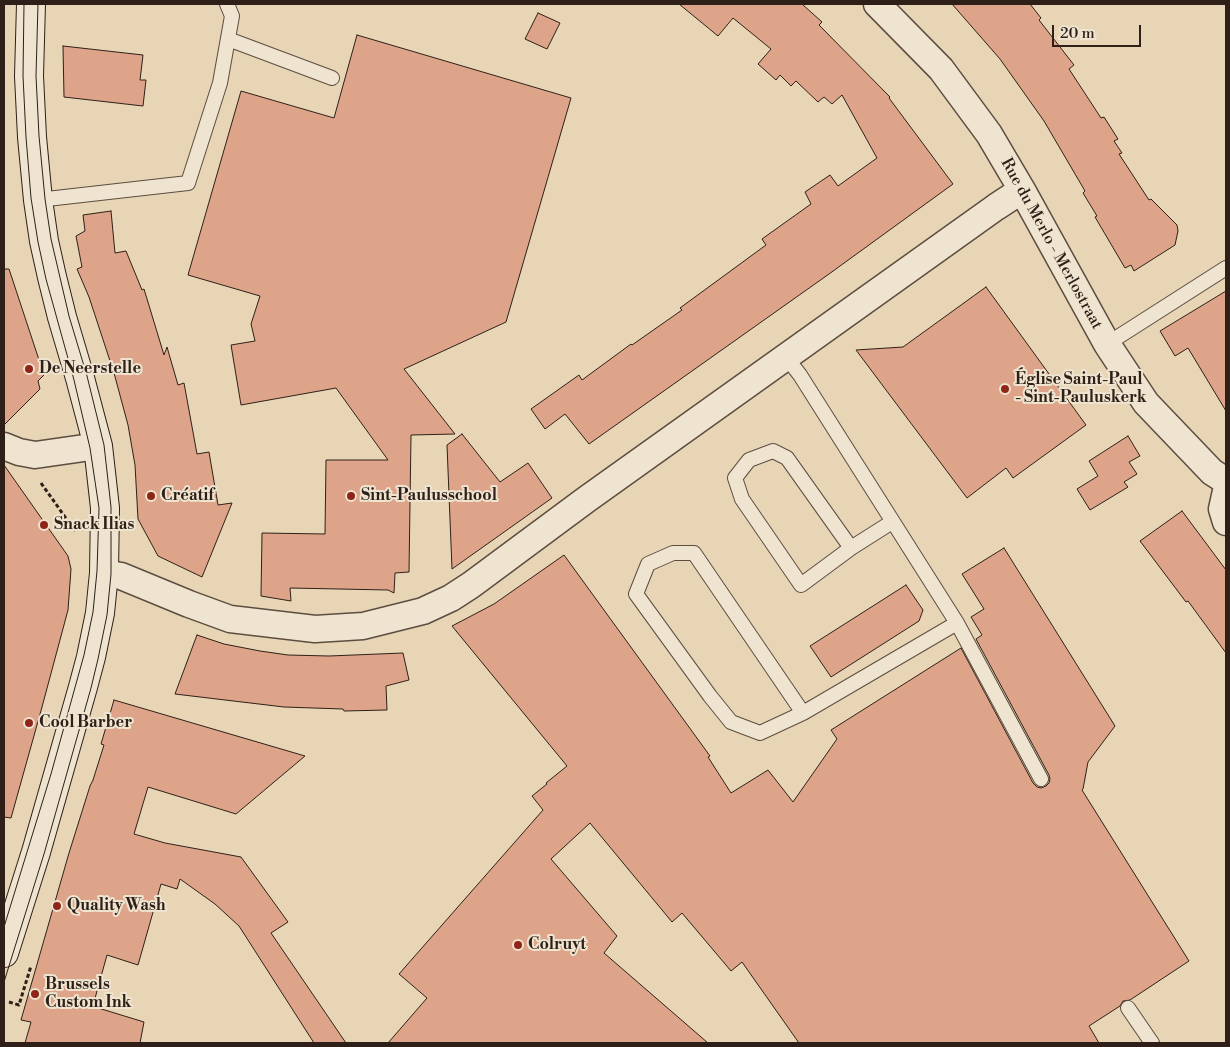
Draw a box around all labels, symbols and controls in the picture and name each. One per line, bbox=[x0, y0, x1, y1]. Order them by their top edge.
scale bar bbox=[1055, 15, 1144, 47]
text: 20 m bbox=[1060, 24, 1095, 43]
street label: Rue du Merlo - Merlostraat bbox=[996, 155, 1106, 333]
place label: De Neerstelle bbox=[39, 359, 141, 379]
marker: De Neerstelle bbox=[23, 363, 35, 375]
place label: Église Saint-Paul - Sint-Pauluskerk bbox=[1015, 370, 1147, 408]
marker: Église Saint-Paul - Sint-Pauluskerk bbox=[999, 383, 1011, 395]
place label: Créatif bbox=[161, 486, 214, 506]
place label: Sint-Paulusschool bbox=[361, 486, 497, 506]
marker: Créatif bbox=[145, 490, 157, 502]
marker: Sint-Paulusschool bbox=[345, 490, 357, 502]
place label: Snack Ilias bbox=[54, 515, 134, 535]
marker: Snack Ilias bbox=[38, 519, 50, 531]
place label: Cool Barber bbox=[39, 713, 132, 733]
marker: Cool Barber bbox=[23, 717, 35, 729]
place label: Quality Wash bbox=[67, 896, 166, 916]
marker: Quality Wash bbox=[51, 900, 63, 912]
place label: Colruyt bbox=[528, 935, 586, 955]
marker: Colruyt bbox=[512, 939, 524, 951]
place label: Brussels Custom Ink bbox=[45, 975, 131, 1013]
marker: Brussels Custom Ink bbox=[29, 988, 41, 1000]

